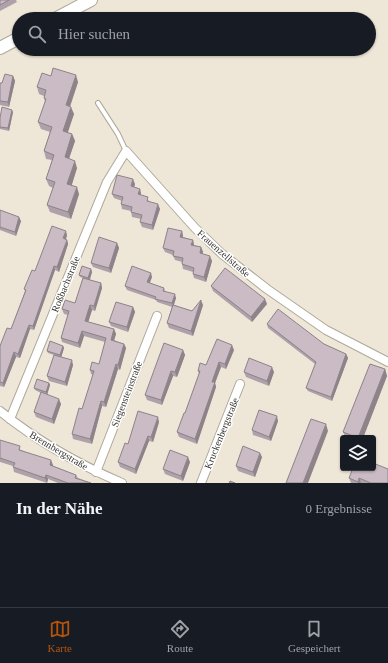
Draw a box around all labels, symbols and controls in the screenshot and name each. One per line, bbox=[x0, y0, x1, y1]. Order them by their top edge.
search box bbox=[12, 12, 376, 56]
icon: search bbox=[26, 23, 48, 45]
text: Hier suchen bbox=[58, 26, 130, 42]
street label: Frauenzellstraße bbox=[195, 228, 253, 280]
street label: Roßbachstraße bbox=[49, 254, 82, 314]
street label: Siegensteinstraße bbox=[109, 359, 144, 429]
street label: Kruckenbergstraße bbox=[202, 395, 241, 470]
street label: Brennbergstraße bbox=[28, 429, 90, 472]
map controls bbox=[340, 435, 376, 471]
button: layers bbox=[340, 435, 376, 471]
text: In der Nähe bbox=[16, 499, 103, 518]
text: 0 Ergebnisse bbox=[305, 501, 372, 516]
tab: Karte bbox=[47, 618, 72, 654]
tab: Route bbox=[167, 618, 193, 654]
tab: Gespeichert bbox=[288, 618, 341, 654]

